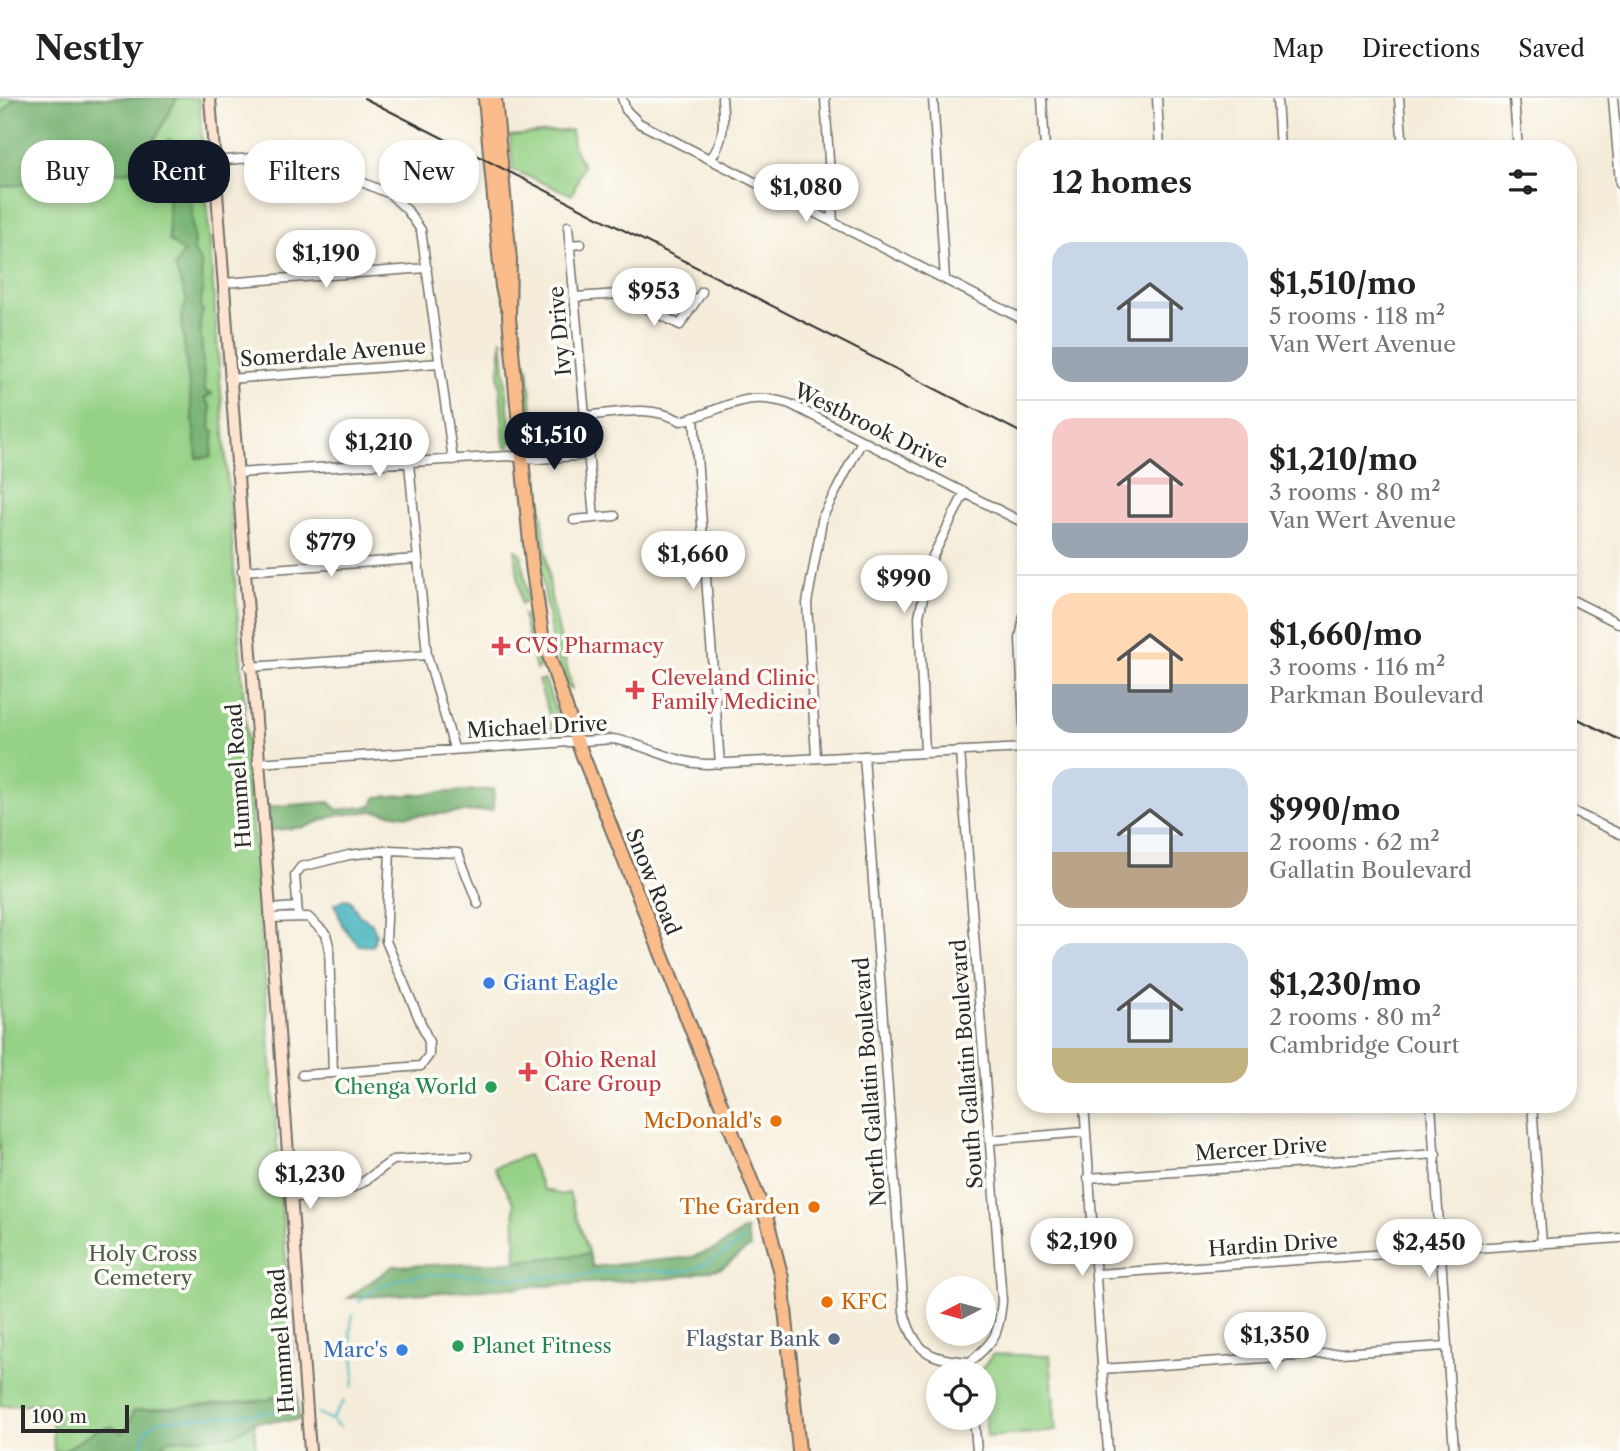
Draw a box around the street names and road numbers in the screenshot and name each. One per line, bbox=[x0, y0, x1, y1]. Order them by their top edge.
street label: Ivy Drive bbox=[543, 285, 576, 377]
street label: Somerdale Avenue bbox=[239, 334, 427, 371]
street label: Westbrook Drive bbox=[789, 377, 952, 474]
street label: Hummel Road bbox=[221, 703, 256, 849]
street label: Michael Drive bbox=[466, 710, 608, 743]
street label: Snow Road bbox=[621, 825, 686, 939]
street label: South Gallatin Boulevard bbox=[945, 938, 988, 1190]
street label: North Gallatin Boulevard bbox=[848, 956, 891, 1208]
street label: Mercer Drive bbox=[1194, 1131, 1328, 1166]
street label: Hardin Drive bbox=[1207, 1227, 1339, 1262]
street label: Hummel Road bbox=[264, 1268, 299, 1414]

